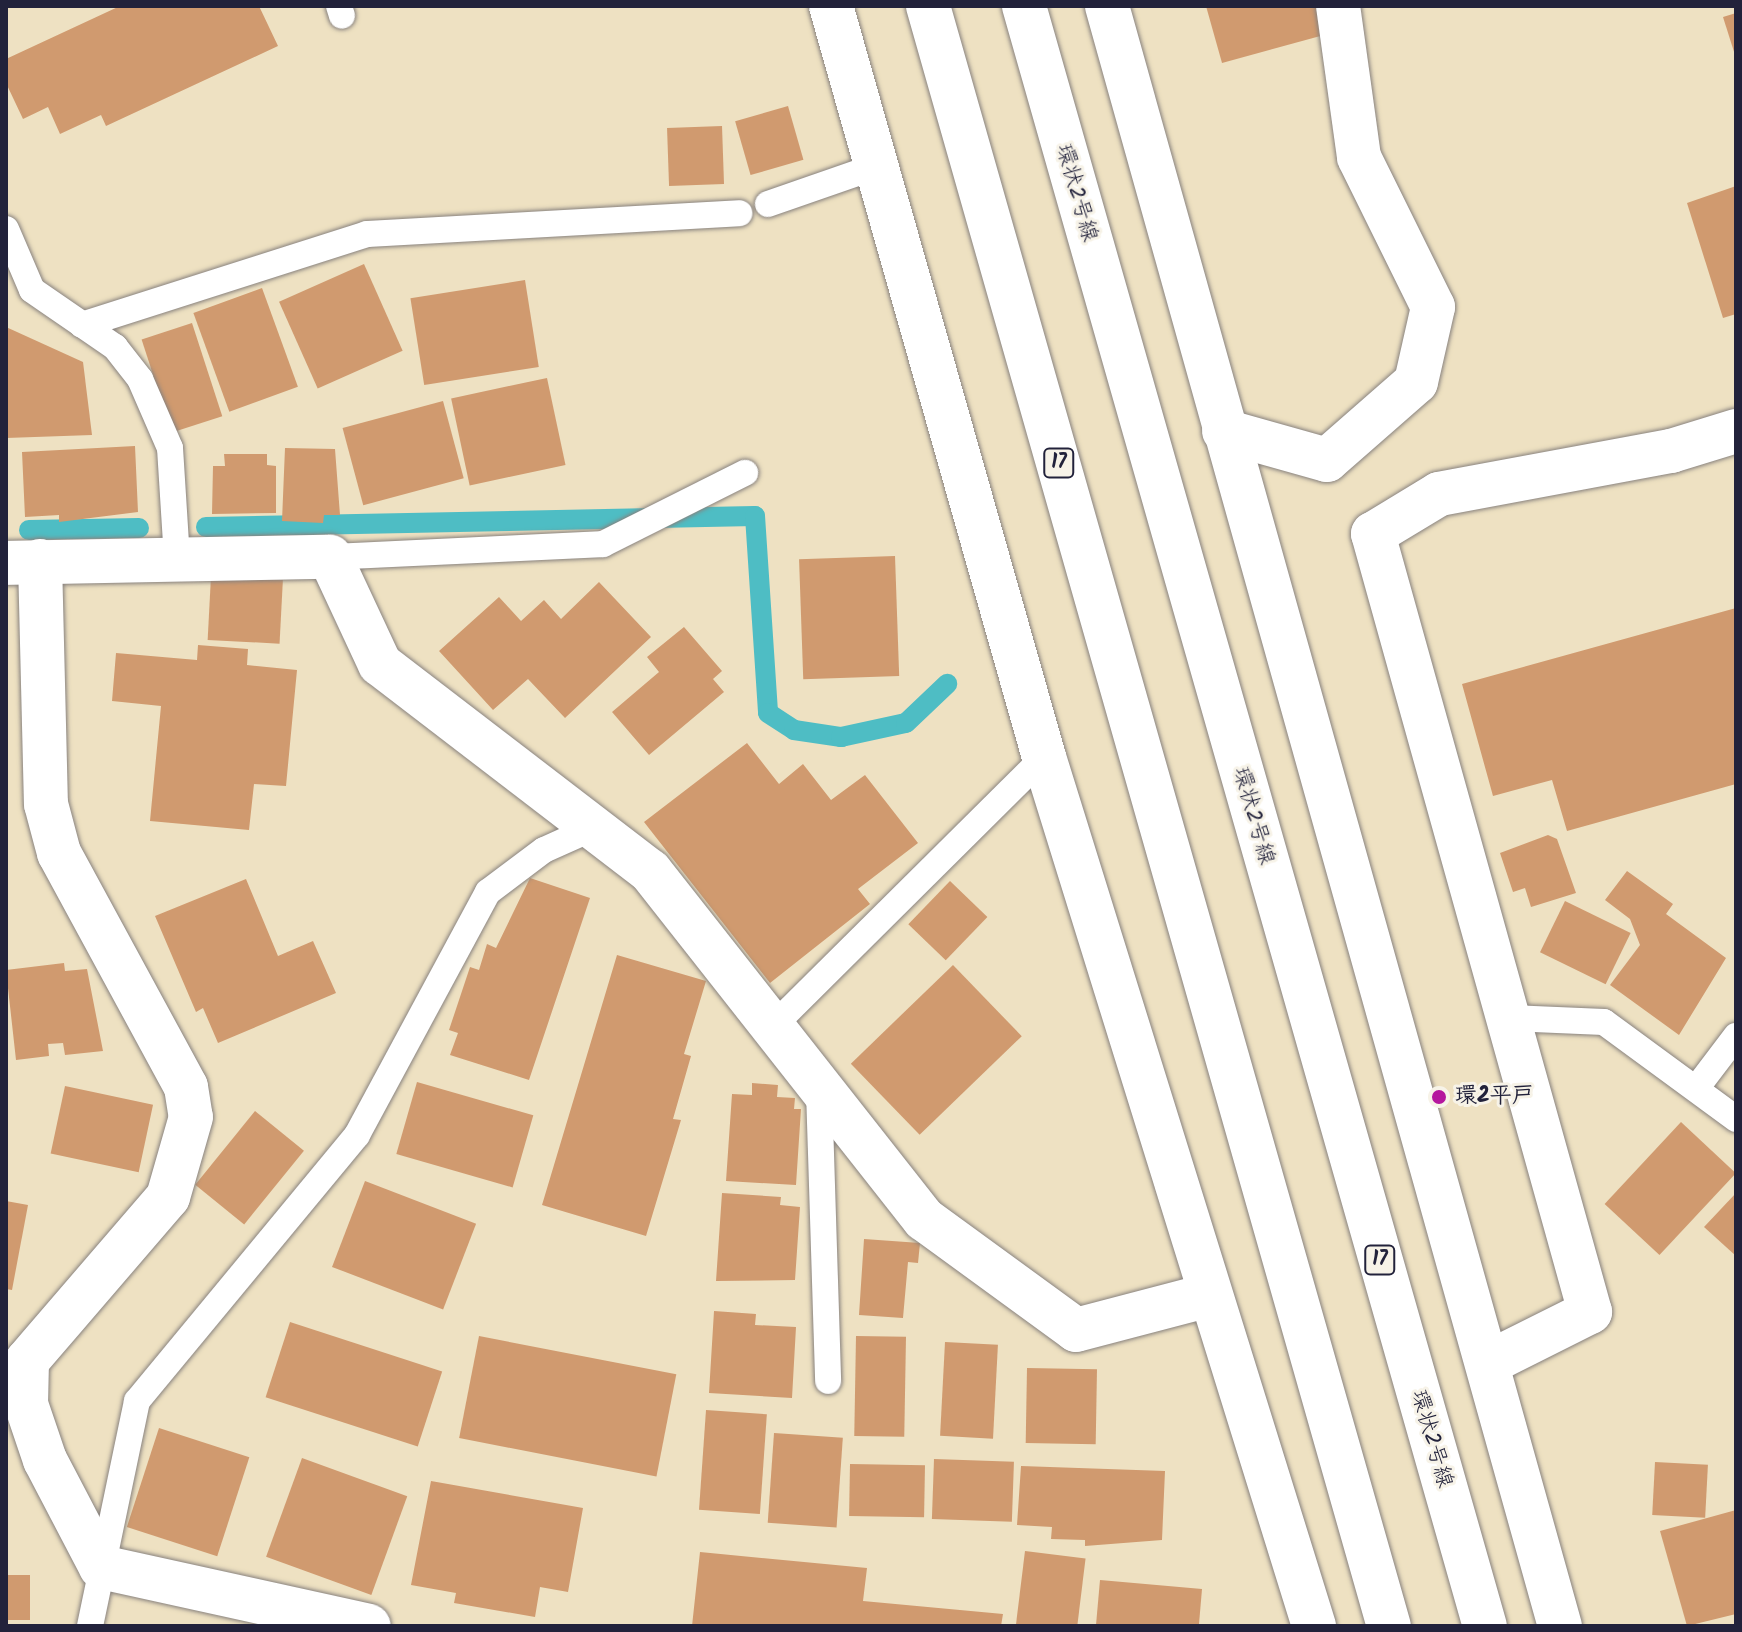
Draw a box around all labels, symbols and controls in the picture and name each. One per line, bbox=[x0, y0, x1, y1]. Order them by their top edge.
street label: 環状2号線 bbox=[1049, 141, 1103, 245]
road number: 17 bbox=[1043, 447, 1075, 479]
street label: 環状2号線 bbox=[1226, 764, 1280, 868]
place label: 環2平戸 bbox=[1455, 1084, 1534, 1110]
marker: 環2平戸 bbox=[1430, 1088, 1448, 1106]
road number: 17 bbox=[1364, 1244, 1396, 1276]
street label: 環状2号線 bbox=[1404, 1387, 1458, 1491]

